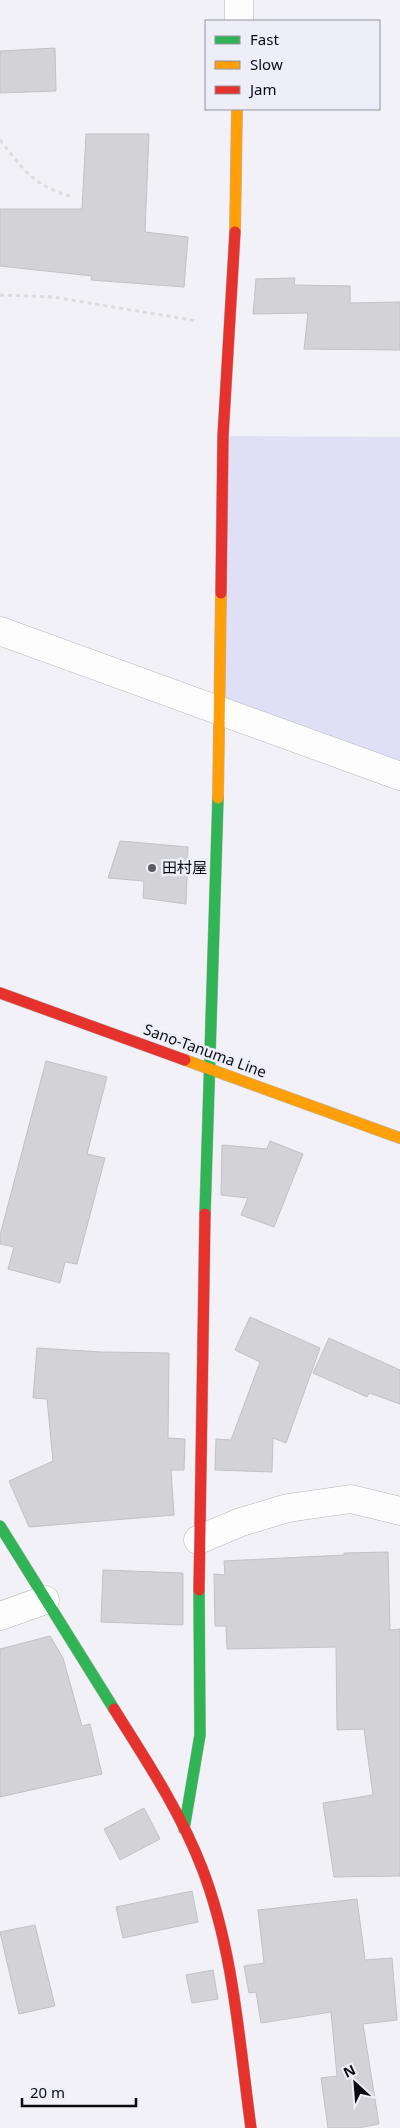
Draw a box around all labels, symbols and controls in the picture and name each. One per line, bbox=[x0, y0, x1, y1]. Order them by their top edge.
legend bbox=[205, 20, 380, 110]
text: Fast bbox=[250, 29, 279, 49]
text: Slow bbox=[250, 54, 283, 74]
text: Jam bbox=[248, 79, 277, 99]
place label: 田村屋 bbox=[162, 857, 207, 877]
marker: 田村屋 bbox=[146, 862, 158, 874]
street label: Sano-Tanuma Line bbox=[141, 1019, 269, 1082]
north arrow bbox=[330, 2058, 380, 2108]
text: N bbox=[340, 2060, 358, 2082]
scale bar bbox=[22, 2076, 136, 2108]
text: 20 m bbox=[30, 2082, 65, 2102]

